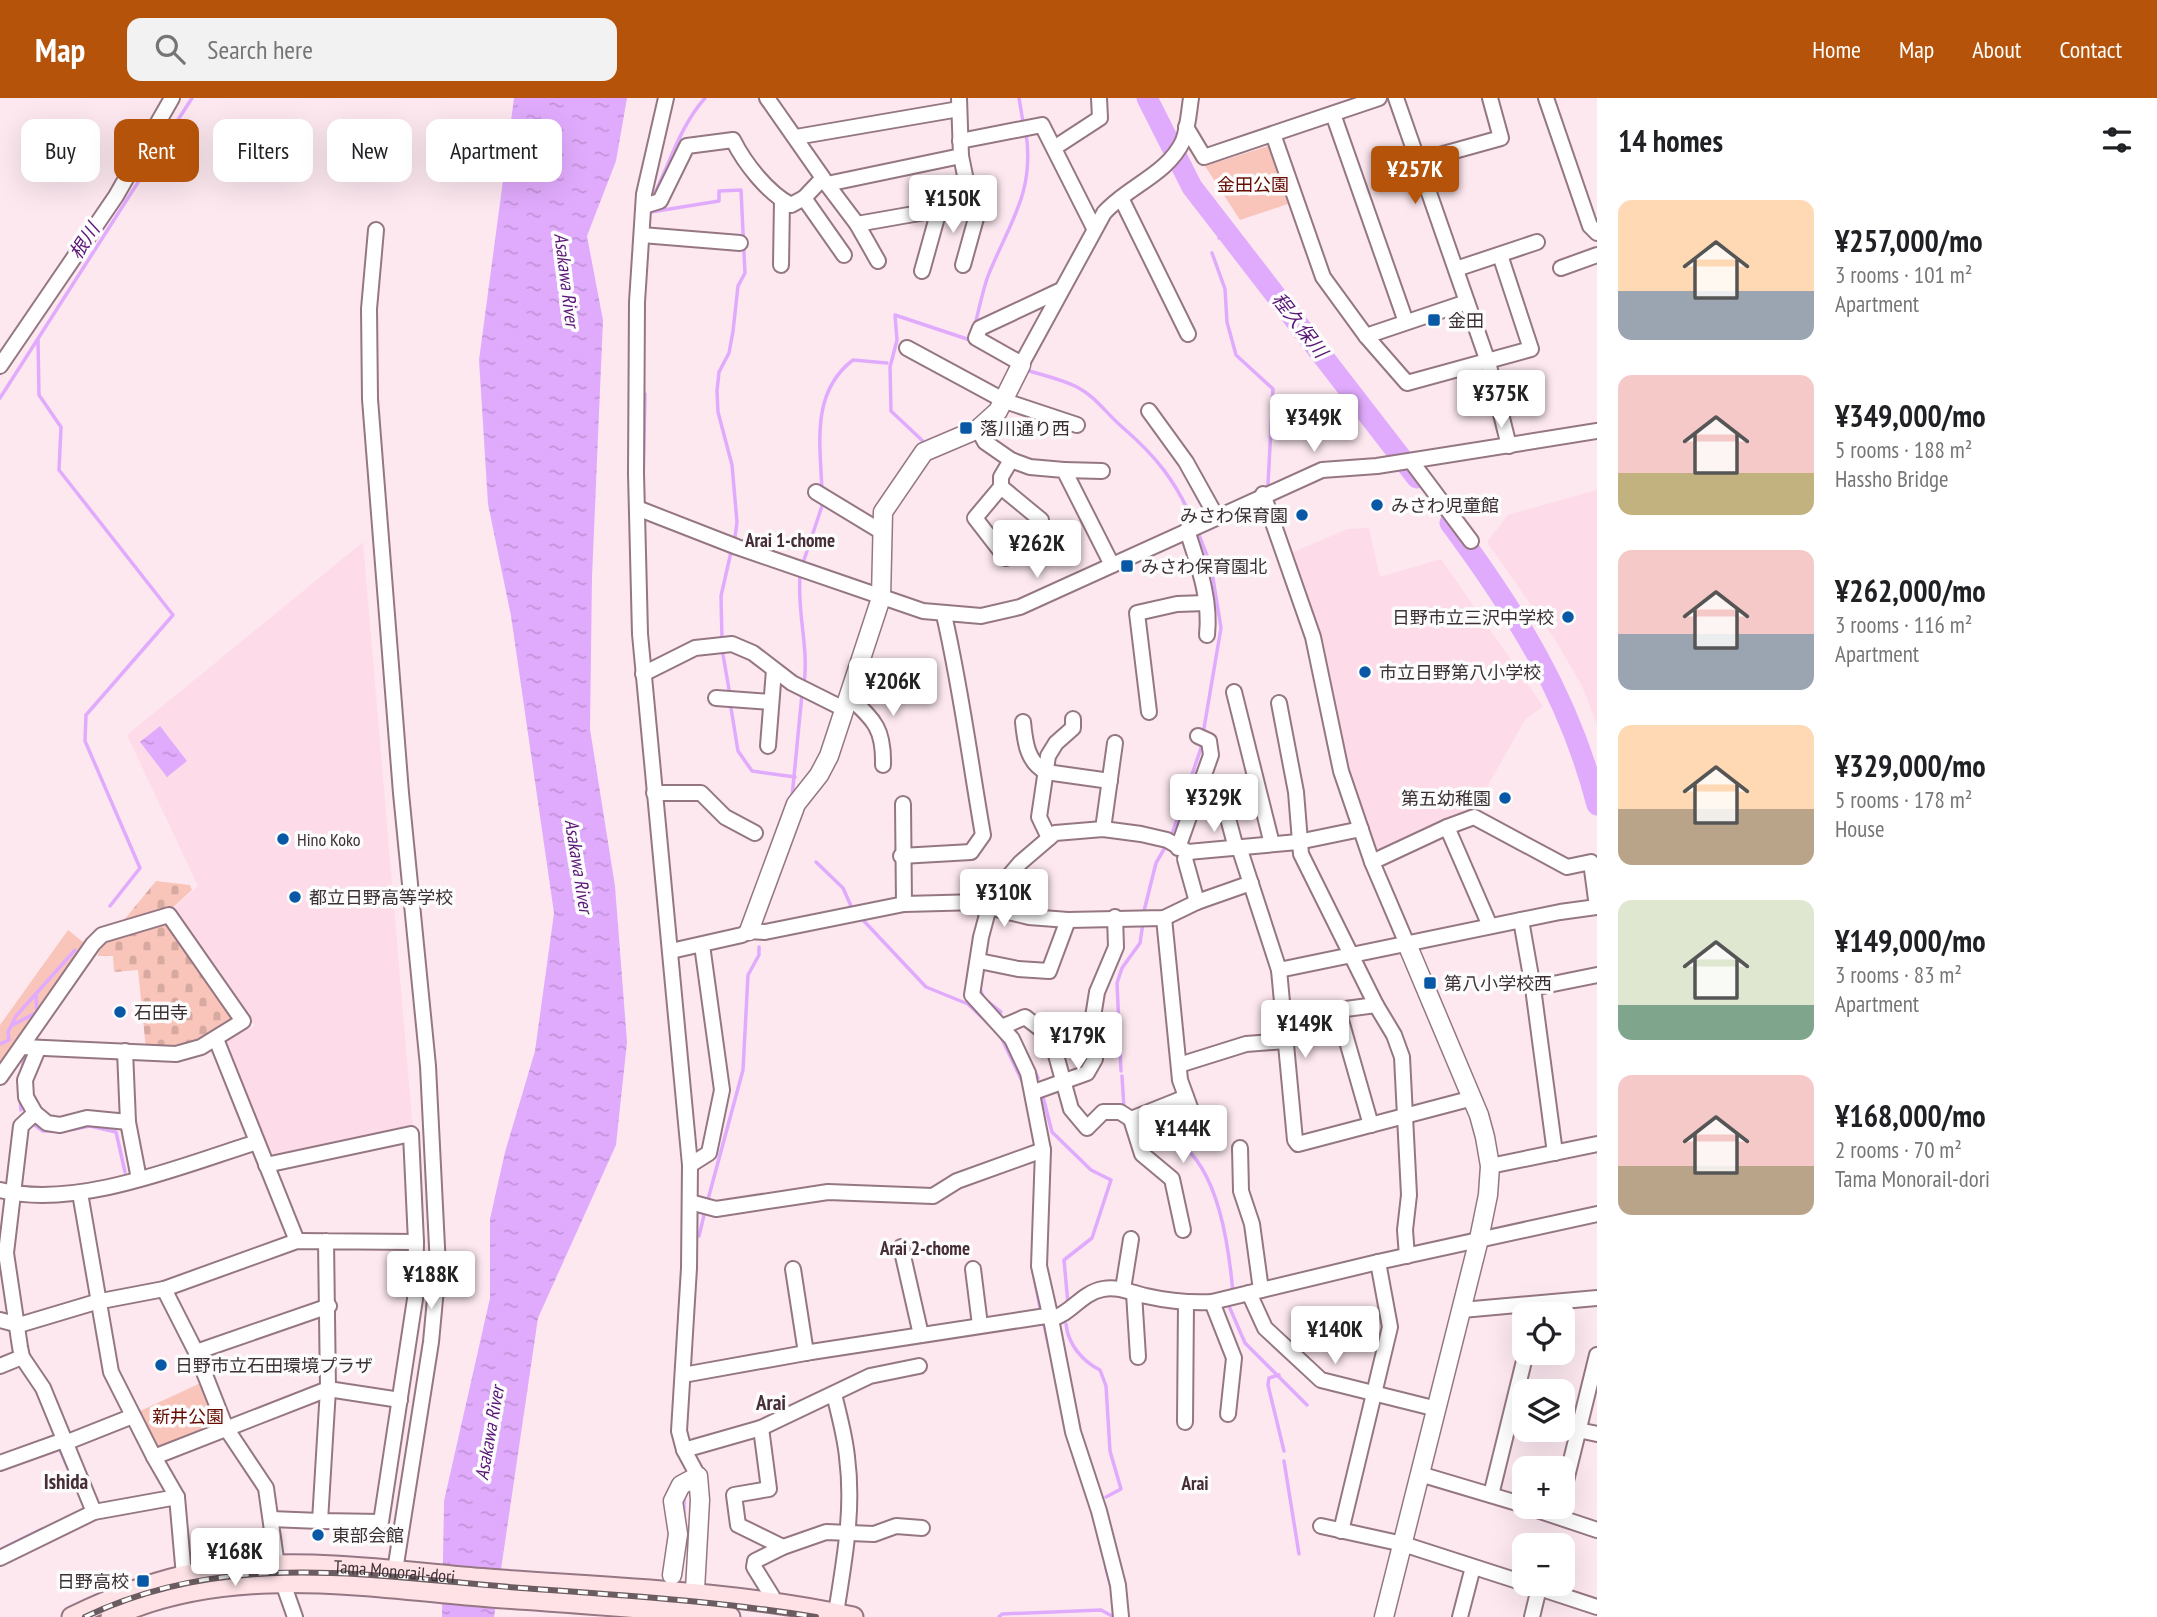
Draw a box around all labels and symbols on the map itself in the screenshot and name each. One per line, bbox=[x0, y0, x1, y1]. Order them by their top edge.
pin: ¥257K bbox=[1366, 146, 1464, 206]
park label: 金田公園 bbox=[1217, 173, 1289, 196]
pin: ¥150K bbox=[904, 176, 1002, 235]
water label: 根川 bbox=[64, 217, 105, 263]
water label: Asakawa River bbox=[549, 232, 585, 331]
water label: 程久保川 bbox=[1267, 288, 1334, 364]
place label: 金田 bbox=[1448, 309, 1484, 332]
marker: 金田 bbox=[1426, 312, 1442, 328]
pin: ¥375K bbox=[1452, 370, 1550, 430]
pin: ¥349K bbox=[1265, 394, 1363, 454]
place label: 落川通り西 bbox=[980, 417, 1070, 440]
marker: 落川通り西 bbox=[958, 420, 974, 436]
place label: みさわ児童館 bbox=[1391, 494, 1499, 517]
marker: みさわ児童館 bbox=[1369, 497, 1385, 513]
place label: みさわ保育園 bbox=[1180, 504, 1288, 527]
marker: みさわ保育園 bbox=[1294, 507, 1310, 523]
pin: ¥262K bbox=[988, 520, 1086, 580]
district label: Arai 1-chome bbox=[744, 528, 835, 552]
place label: みさわ保育園北 bbox=[1141, 555, 1267, 578]
marker: みさわ保育園北 bbox=[1119, 558, 1135, 574]
place label: 日野市立三沢中学校 bbox=[1392, 606, 1554, 629]
marker: 日野市立三沢中学校 bbox=[1560, 609, 1576, 625]
pin: ¥206K bbox=[844, 658, 942, 718]
place label: 市立日野第八小学校 bbox=[1379, 661, 1541, 684]
marker: 市立日野第八小学校 bbox=[1357, 664, 1373, 680]
pin: ¥329K bbox=[1165, 774, 1263, 834]
place label: 第五幼稚園 bbox=[1401, 787, 1491, 810]
marker: 第五幼稚園 bbox=[1497, 790, 1513, 806]
water label: Asakawa River bbox=[560, 817, 599, 917]
place label: Hino Koko bbox=[297, 828, 361, 851]
marker: Hino Koko bbox=[275, 831, 291, 847]
pin: ¥310K bbox=[955, 870, 1053, 929]
place label: 都立日野高等学校 bbox=[309, 886, 453, 909]
marker: 都立日野高等学校 bbox=[287, 889, 303, 905]
place label: 第八小学校西 bbox=[1444, 972, 1552, 995]
marker: 第八小学校西 bbox=[1422, 975, 1438, 991]
pin: ¥149K bbox=[1256, 1000, 1354, 1060]
place label: 石田寺 bbox=[134, 1001, 188, 1024]
marker: 石田寺 bbox=[112, 1004, 128, 1020]
pin: ¥179K bbox=[1029, 1012, 1127, 1072]
pin: ¥144K bbox=[1134, 1105, 1232, 1165]
district label: Arai 2-chome bbox=[879, 1236, 970, 1260]
pin: ¥188K bbox=[382, 1252, 480, 1311]
pin: ¥140K bbox=[1286, 1306, 1384, 1366]
place label: 日野市立石田環境プラザ bbox=[175, 1354, 373, 1377]
marker: 日野市立石田環境プラザ bbox=[153, 1357, 169, 1373]
water label: Asakawa River bbox=[469, 1382, 510, 1482]
district label: Arai bbox=[755, 1389, 786, 1416]
park label: 新井公園 bbox=[152, 1405, 224, 1428]
district label: Ishida bbox=[44, 1468, 89, 1495]
district label: Arai bbox=[1180, 1471, 1209, 1495]
place label: 東部会館 bbox=[332, 1524, 404, 1547]
marker: 東部会館 bbox=[310, 1527, 326, 1543]
pin: ¥168K bbox=[186, 1528, 284, 1588]
street label: Tama Monorail-dori bbox=[333, 1554, 456, 1588]
place label: 日野高校 bbox=[57, 1570, 129, 1593]
marker: 日野高校 bbox=[135, 1573, 151, 1589]

